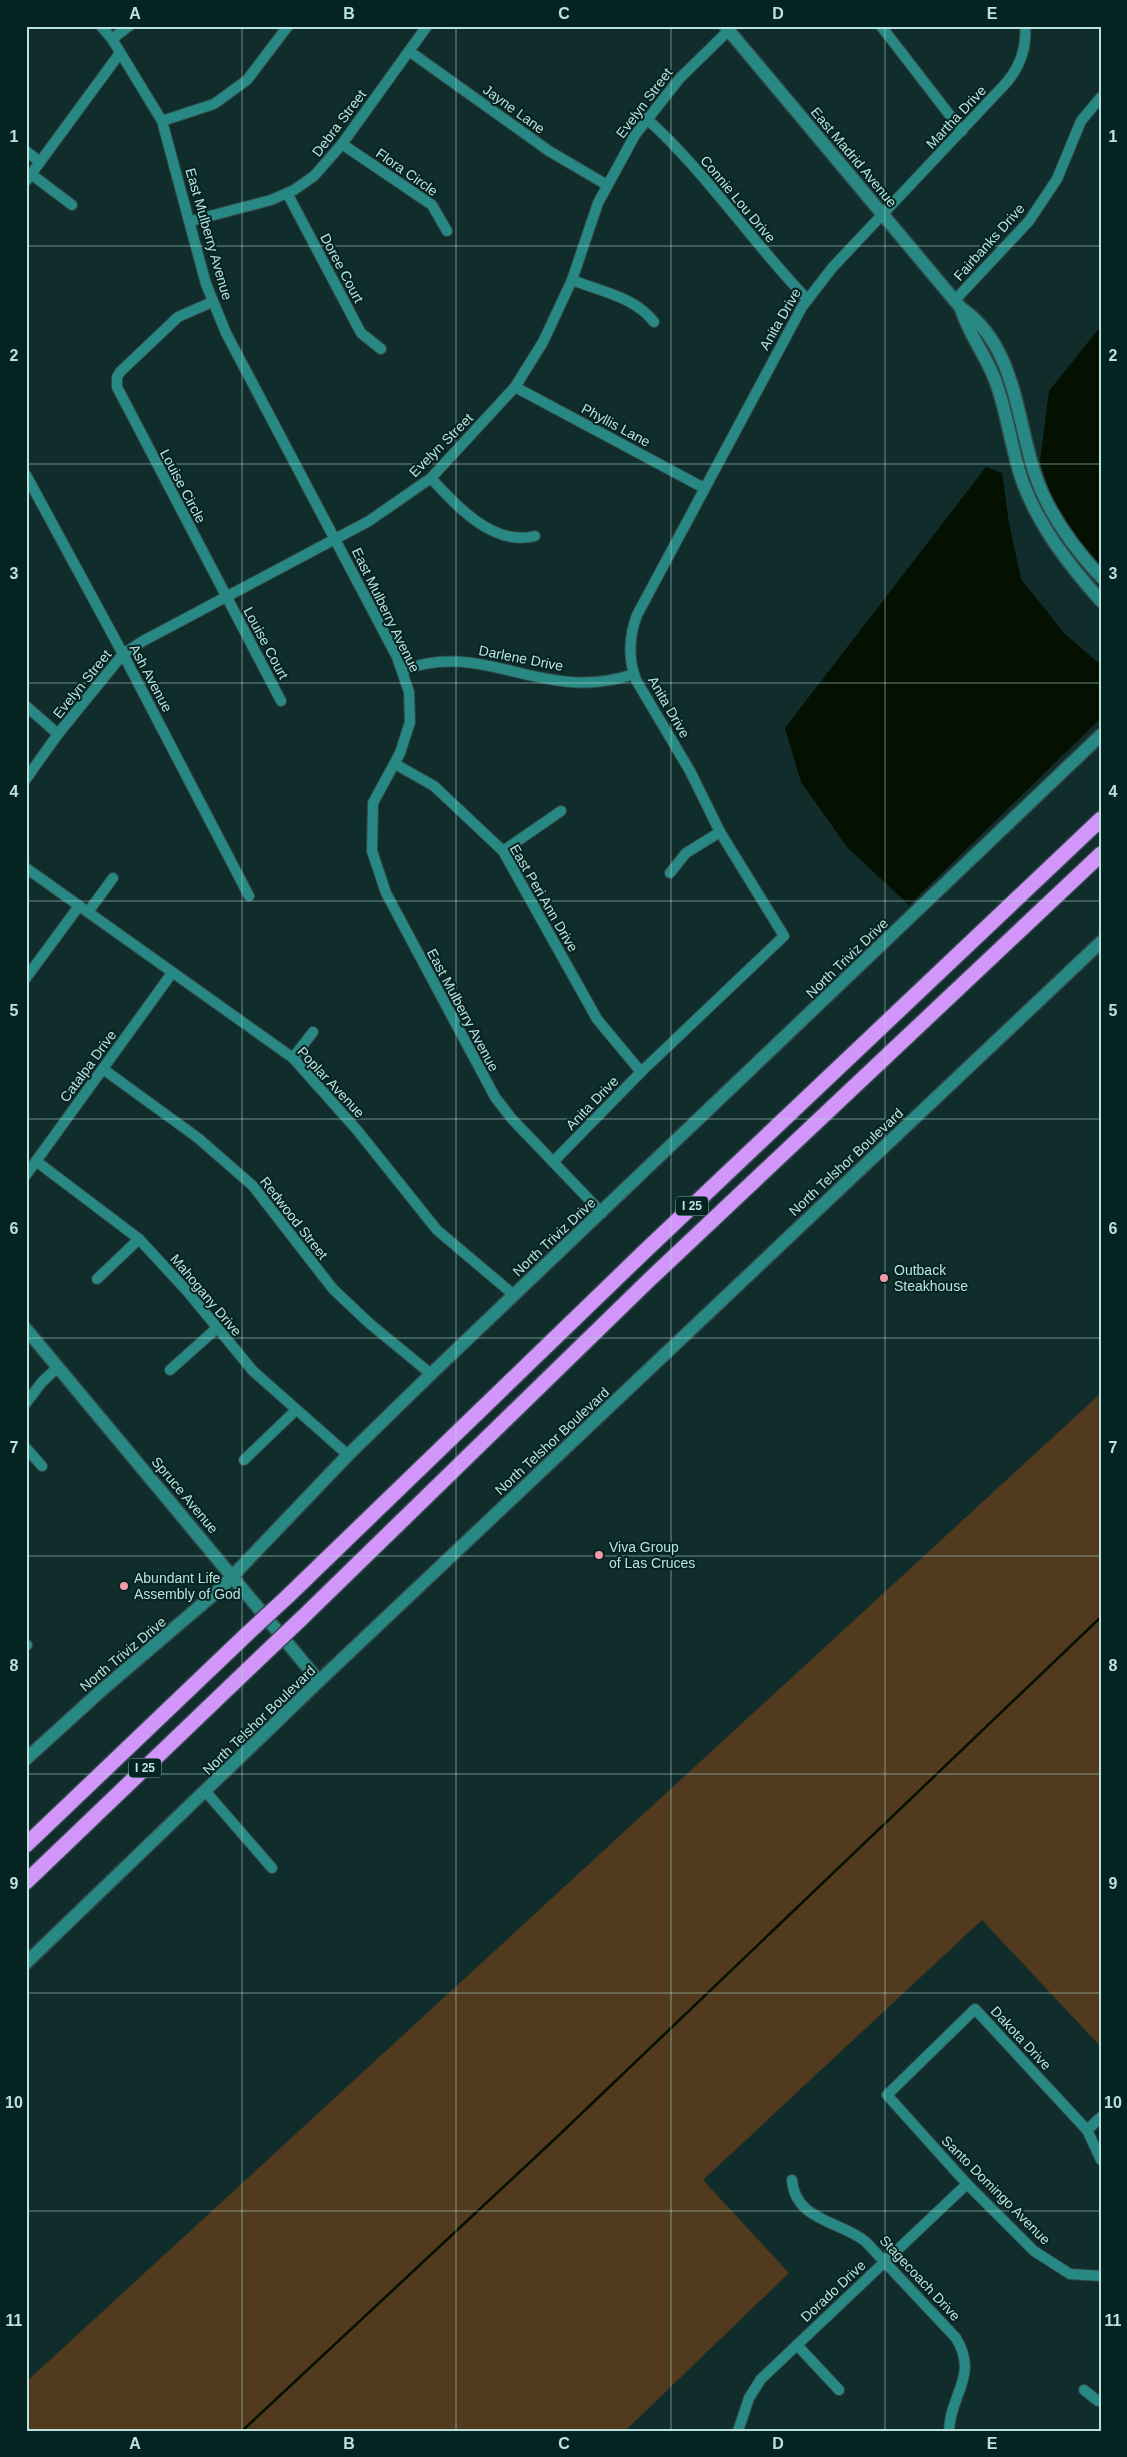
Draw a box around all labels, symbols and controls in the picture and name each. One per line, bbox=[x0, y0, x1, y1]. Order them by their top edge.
text: A bbox=[129, 5, 141, 22]
text: B bbox=[343, 5, 355, 22]
text: C bbox=[558, 5, 570, 22]
text: D bbox=[772, 5, 784, 22]
text: E bbox=[987, 5, 998, 22]
street label: Evelyn Street bbox=[613, 65, 676, 141]
street label: Jayne Lane bbox=[480, 81, 548, 137]
street label: Martha Drive bbox=[923, 82, 989, 152]
street label: Debra Street bbox=[309, 86, 369, 160]
street label: East Madrid Avenue bbox=[808, 104, 900, 210]
text: 1 bbox=[10, 128, 19, 145]
text: 1 bbox=[1109, 128, 1118, 145]
street label: Flora Circle bbox=[373, 145, 441, 199]
street label: Connie Lou Drive bbox=[697, 152, 779, 246]
street label: East Mulberry Avenue bbox=[182, 166, 236, 302]
street label: Fairbanks Drive bbox=[950, 200, 1028, 284]
street label: Doree Court bbox=[317, 231, 367, 306]
street label: Anita Drive bbox=[756, 285, 804, 353]
text: 2 bbox=[10, 347, 19, 364]
text: 2 bbox=[1109, 347, 1118, 364]
street label: Phyllis Lane bbox=[579, 400, 653, 450]
street label: Evelyn Street bbox=[406, 410, 476, 480]
street label: Louise Circle bbox=[157, 447, 209, 526]
street label: East Mulberry Avenue bbox=[349, 545, 423, 675]
text: 3 bbox=[10, 565, 19, 582]
text: 3 bbox=[1109, 565, 1118, 582]
street label: Louise Court bbox=[240, 604, 292, 682]
street label: Ash Avenue bbox=[126, 641, 176, 715]
street label: Darlene Drive bbox=[477, 642, 565, 674]
street label: Evelyn Street bbox=[50, 647, 114, 721]
street label: Anita Drive bbox=[645, 673, 693, 741]
text: 4 bbox=[10, 783, 19, 800]
text: 4 bbox=[1109, 783, 1118, 800]
street label: East Peri Ann Drive bbox=[507, 841, 581, 955]
street label: North Triviz Drive bbox=[803, 915, 891, 1001]
street label: East Mulberry Avenue bbox=[424, 946, 502, 1074]
text: 5 bbox=[10, 1002, 19, 1019]
text: 5 bbox=[1109, 1002, 1118, 1019]
street label: Catalpa Drive bbox=[57, 1027, 120, 1105]
street label: Poplar Avenue bbox=[294, 1043, 368, 1121]
street label: Anita Drive bbox=[562, 1073, 622, 1133]
street label: North Telshor Boulevard bbox=[786, 1105, 906, 1219]
street label: Redwood Street bbox=[257, 1174, 331, 1263]
street label: North Triviz Drive bbox=[509, 1194, 599, 1279]
road number: I 25 bbox=[676, 1196, 708, 1216]
text: 6 bbox=[10, 1220, 19, 1237]
text: 6 bbox=[1109, 1220, 1118, 1237]
street label: Mahogany Drive bbox=[167, 1251, 245, 1339]
place label: Outback Steakhouse bbox=[894, 1262, 968, 1294]
marker: Outback Steakhouse bbox=[878, 1272, 890, 1284]
street label: North Telshor Boulevard bbox=[492, 1384, 612, 1498]
text: 7 bbox=[10, 1439, 19, 1456]
text: 7 bbox=[1109, 1439, 1118, 1456]
street label: Spruce Avenue bbox=[148, 1454, 222, 1537]
place label: Viva Group of Las Cruces bbox=[609, 1539, 695, 1571]
marker: Viva Group of Las Cruces bbox=[593, 1549, 605, 1561]
place label: Abundant Life Assembly of God bbox=[134, 1570, 241, 1602]
marker: Abundant Life Assembly of God bbox=[118, 1580, 130, 1592]
street label: North Triviz Drive bbox=[77, 1613, 169, 1695]
text: 8 bbox=[10, 1657, 19, 1674]
text: 8 bbox=[1109, 1657, 1118, 1674]
street label: North Telshor Boulevard bbox=[200, 1662, 318, 1778]
road number: I 25 bbox=[129, 1759, 161, 1778]
text: 9 bbox=[10, 1875, 19, 1892]
text: 9 bbox=[1109, 1875, 1118, 1892]
street label: Dakota Drive bbox=[988, 2003, 1055, 2073]
text: 10 bbox=[5, 2094, 23, 2111]
text: 10 bbox=[1104, 2094, 1122, 2111]
street label: Santo Domingo Avenue bbox=[938, 2132, 1054, 2248]
street label: Stagecoach Drive bbox=[876, 2232, 964, 2324]
street label: Dorado Drive bbox=[797, 2257, 869, 2325]
text: 11 bbox=[6, 2312, 23, 2329]
text: 11 bbox=[1105, 2312, 1122, 2329]
text: A bbox=[129, 2435, 141, 2452]
text: B bbox=[343, 2435, 355, 2452]
text: C bbox=[558, 2435, 570, 2452]
text: D bbox=[772, 2435, 784, 2452]
text: E bbox=[987, 2435, 998, 2452]

